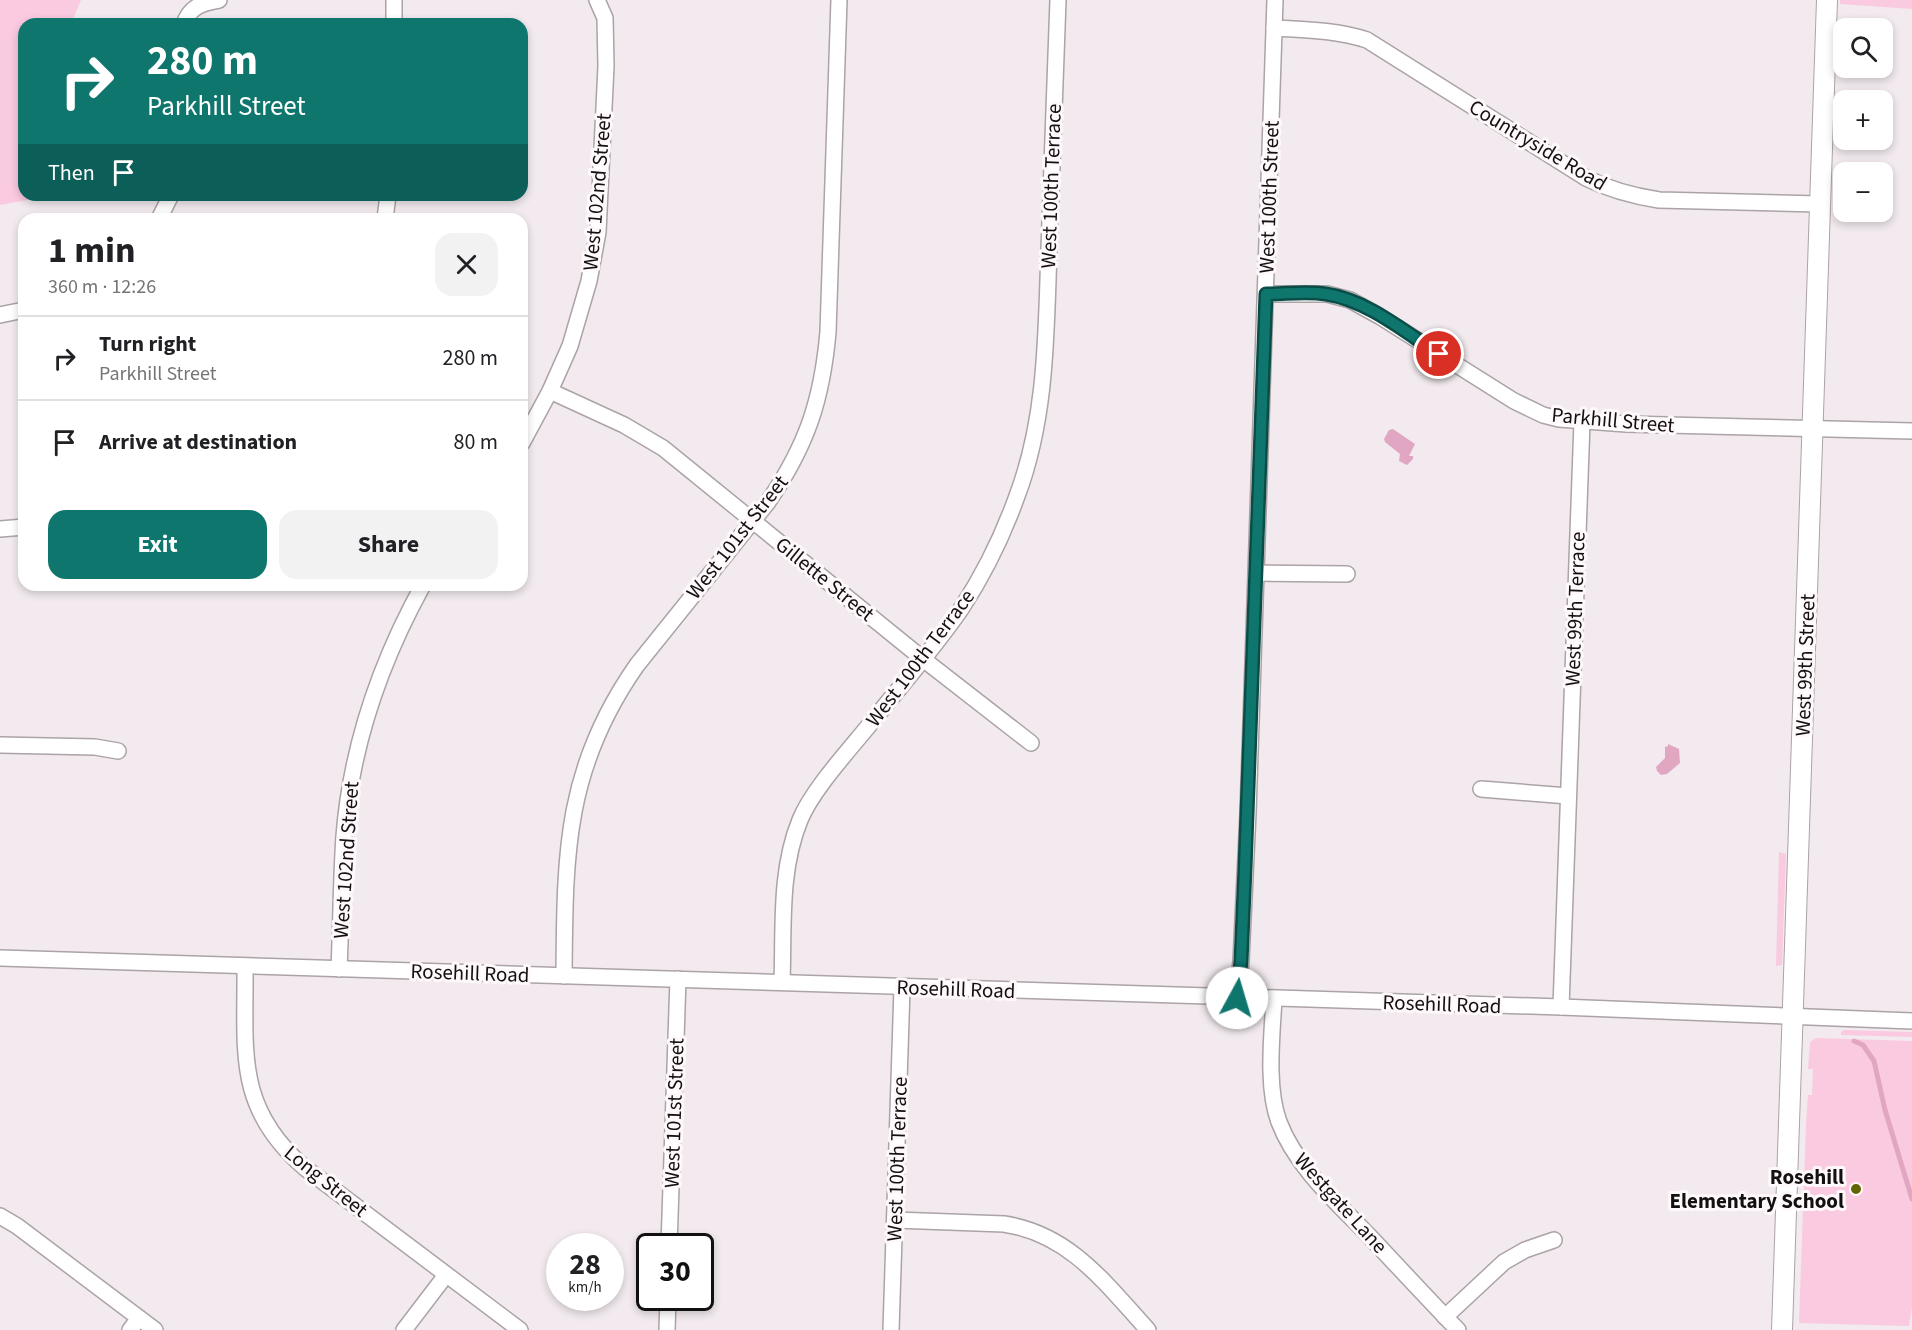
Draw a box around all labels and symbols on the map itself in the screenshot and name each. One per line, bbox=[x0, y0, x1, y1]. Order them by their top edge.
street label: Countryside Road bbox=[1463, 92, 1613, 198]
street label: West 100th Terrace bbox=[1033, 103, 1069, 269]
street label: West 102nd Street bbox=[575, 112, 619, 272]
street label: West 100th Street bbox=[1251, 120, 1287, 274]
pin bbox=[1413, 328, 1464, 379]
street label: Parkhill Street bbox=[1550, 400, 1676, 440]
street label: West 101st Street bbox=[679, 469, 795, 605]
street label: Gillette Street bbox=[769, 530, 881, 628]
street label: West 99th Terrace bbox=[1557, 531, 1593, 687]
street label: West 100th Terrace bbox=[858, 583, 982, 733]
street label: West 99th Street bbox=[1788, 593, 1822, 737]
street label: West 102nd Street bbox=[326, 780, 366, 940]
street label: Rosehill Road bbox=[410, 956, 530, 990]
position arrow bbox=[1205, 966, 1269, 1030]
street label: Rosehill Road bbox=[896, 972, 1016, 1006]
street label: Rosehill Road bbox=[1382, 987, 1502, 1021]
street label: West 101st Street bbox=[656, 1037, 692, 1189]
street label: West 100th Terrace bbox=[879, 1076, 915, 1242]
street label: Long Street bbox=[278, 1138, 374, 1224]
street label: Westgate Lane bbox=[1287, 1146, 1395, 1260]
place label: Rosehill Elementary School bbox=[1670, 1162, 1844, 1216]
marker: Rosehill Elementary School bbox=[1849, 1182, 1863, 1196]
speed limit sign: 30 bbox=[636, 1233, 714, 1311]

